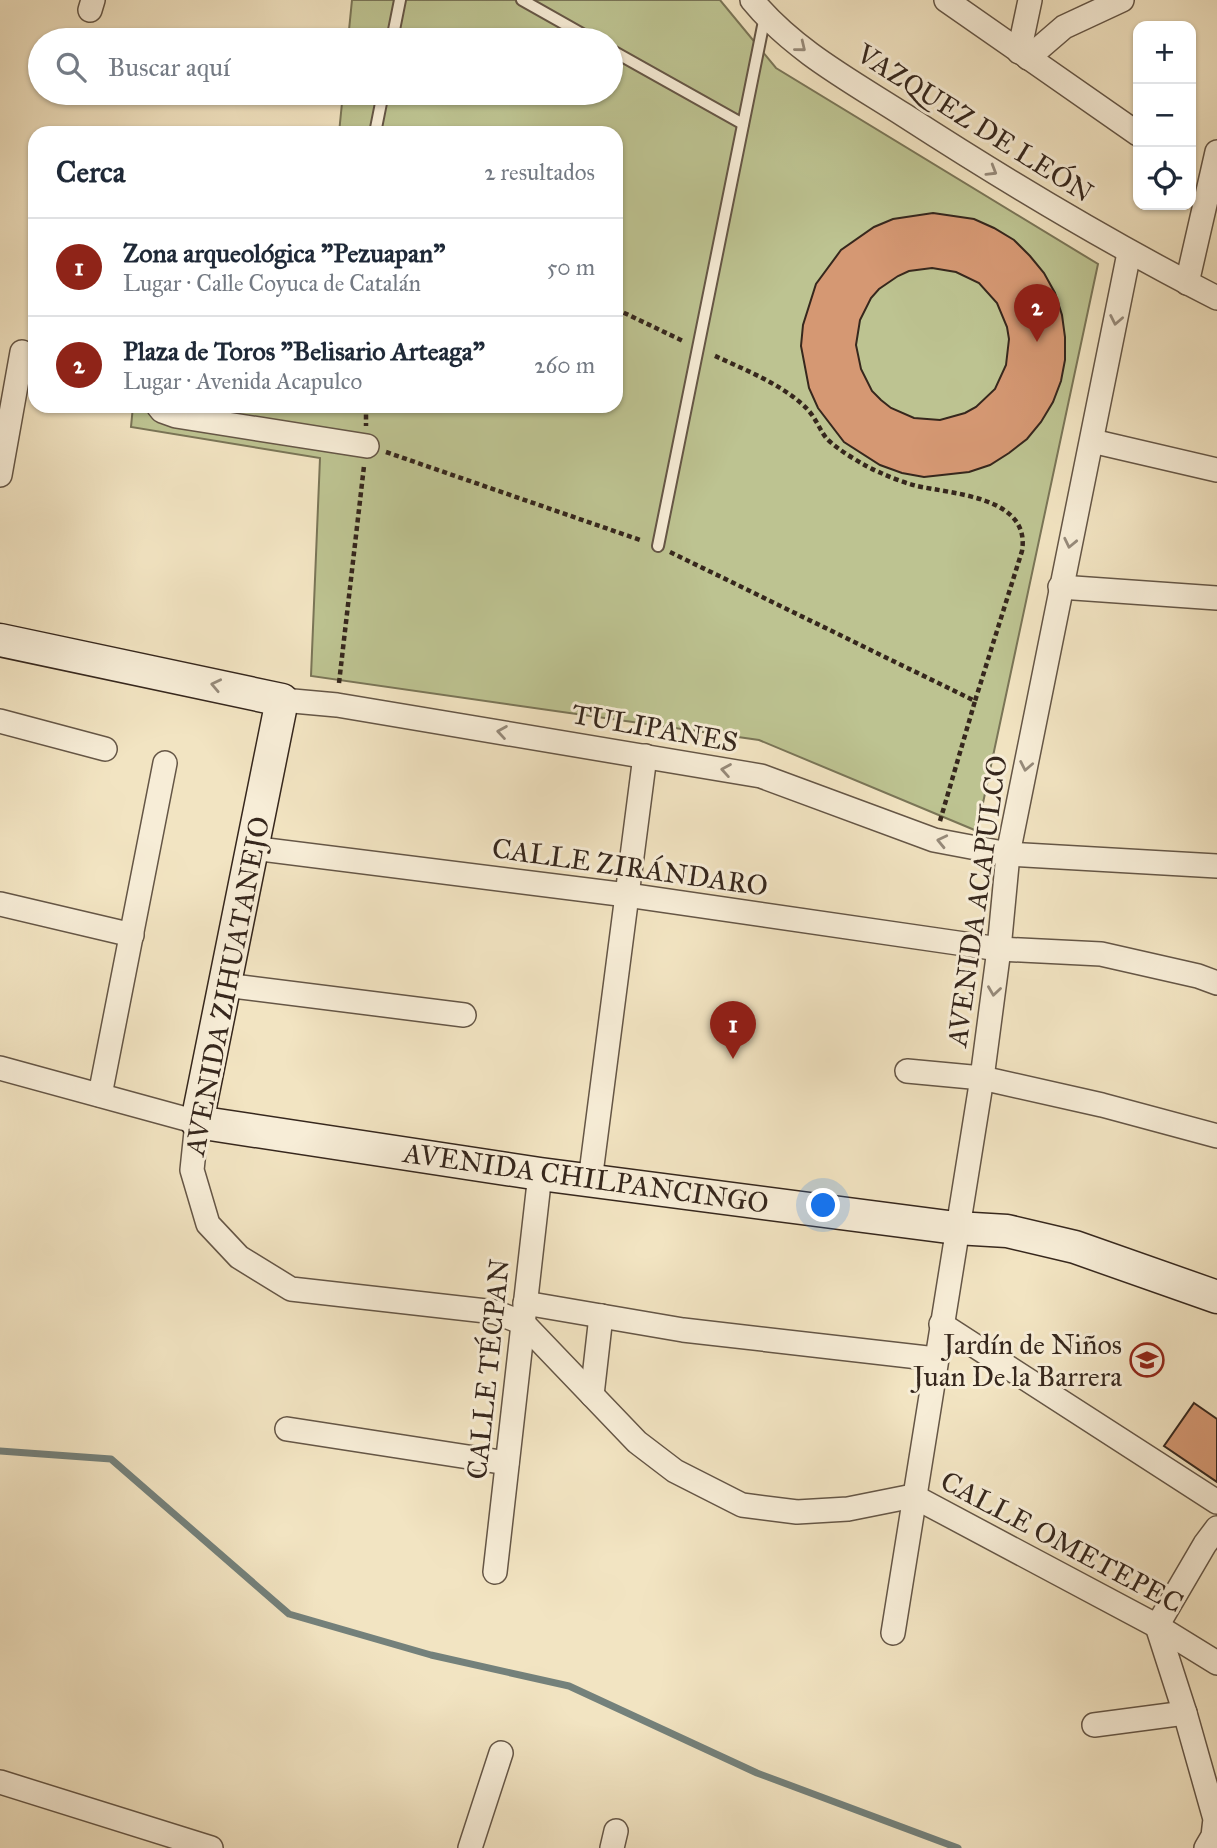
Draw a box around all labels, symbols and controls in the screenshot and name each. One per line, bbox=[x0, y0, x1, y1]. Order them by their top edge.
map controls bbox=[1133, 21, 1196, 210]
button: + bbox=[1133, 21, 1196, 84]
search box bbox=[28, 28, 623, 105]
street label: VAZQUEZ DE LEÓN bbox=[849, 35, 1100, 210]
one-way arrow bbox=[792, 39, 805, 51]
icon: search bbox=[52, 48, 90, 86]
text: Buscar aquí bbox=[108, 51, 230, 83]
button: − bbox=[1133, 84, 1196, 147]
button: locate bbox=[1133, 147, 1196, 210]
text: Cerca bbox=[56, 154, 125, 190]
text: 2 resultados bbox=[484, 158, 595, 186]
one-way arrow bbox=[984, 163, 997, 176]
text: Zona arqueológica "Pezuapan" bbox=[123, 237, 445, 269]
text: 1 bbox=[74, 253, 84, 281]
text: 50 m bbox=[547, 253, 595, 281]
text: Lugar · Calle Coyuca de Catalán bbox=[123, 269, 421, 297]
pin: 2 bbox=[1014, 284, 1060, 342]
one-way arrow bbox=[1109, 314, 1124, 326]
text: Plaza de Toros "Belisario Arteaga" bbox=[123, 335, 485, 367]
text: 2 bbox=[73, 351, 85, 379]
text: 260 m bbox=[534, 351, 595, 379]
text: Lugar · Avenida Acapulco bbox=[123, 367, 362, 395]
one-way arrow bbox=[1064, 537, 1078, 549]
one-way arrow bbox=[210, 679, 222, 693]
street label: TULIPANES bbox=[569, 696, 741, 760]
one-way arrow bbox=[496, 725, 508, 740]
street label: AVENIDA ACAPULCO bbox=[939, 753, 1015, 1050]
one-way arrow bbox=[1019, 760, 1034, 772]
one-way arrow bbox=[720, 763, 732, 778]
street label: AVENIDA ZIHUATANEJO bbox=[177, 813, 277, 1160]
street label: CALLE ZIRÁNDARO bbox=[490, 830, 770, 904]
one-way arrow bbox=[936, 835, 948, 849]
one-way arrow bbox=[986, 985, 1001, 997]
pin: 1 bbox=[710, 1001, 756, 1059]
street label: AVENIDA CHILPANCINGO bbox=[400, 1135, 771, 1221]
your location bbox=[806, 1188, 840, 1222]
street label: CALLE TÉCPAN bbox=[459, 1257, 517, 1481]
place label: Jardín de Niños Juan De la Barrera bbox=[910, 1327, 1122, 1394]
school or university icon: Jardín de Niños Juan De la Barrera bbox=[1128, 1341, 1166, 1379]
street label: CALLE OMETEPEC bbox=[935, 1463, 1189, 1621]

